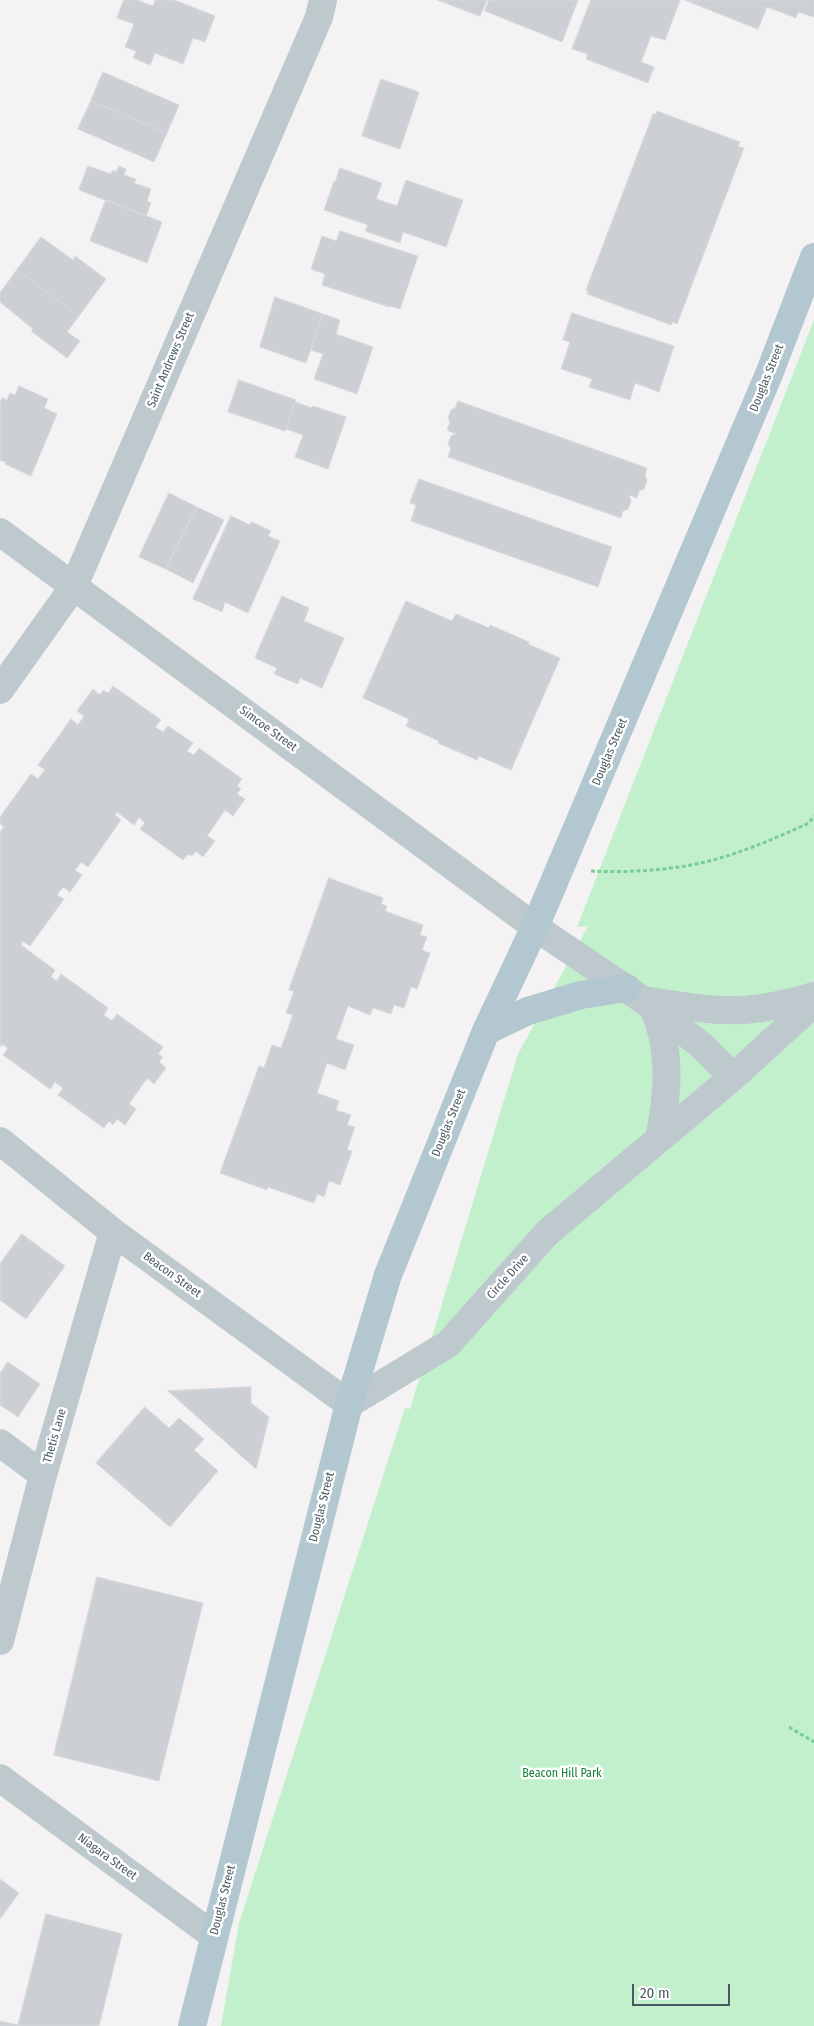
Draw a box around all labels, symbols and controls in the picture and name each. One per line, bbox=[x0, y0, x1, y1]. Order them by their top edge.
street label: Saint Andrews Street bbox=[144, 310, 198, 410]
street label: Douglas Street bbox=[747, 342, 787, 414]
street label: Simcoe Street bbox=[236, 703, 300, 755]
street label: Douglas Street bbox=[589, 716, 631, 788]
street label: Douglas Street bbox=[429, 1087, 469, 1159]
street label: Beacon Street bbox=[140, 1249, 204, 1301]
street label: Circle Drive bbox=[484, 1252, 532, 1302]
street label: Thetis Lane bbox=[40, 1407, 70, 1465]
street label: Douglas Street bbox=[306, 1471, 338, 1543]
park label: Beacon Hill Park bbox=[522, 1767, 602, 1781]
street label: Niagara Street bbox=[75, 1831, 139, 1883]
street label: Douglas Street bbox=[207, 1864, 239, 1936]
scale bar bbox=[634, 1974, 732, 2006]
text: 20 m bbox=[640, 1984, 670, 2002]

